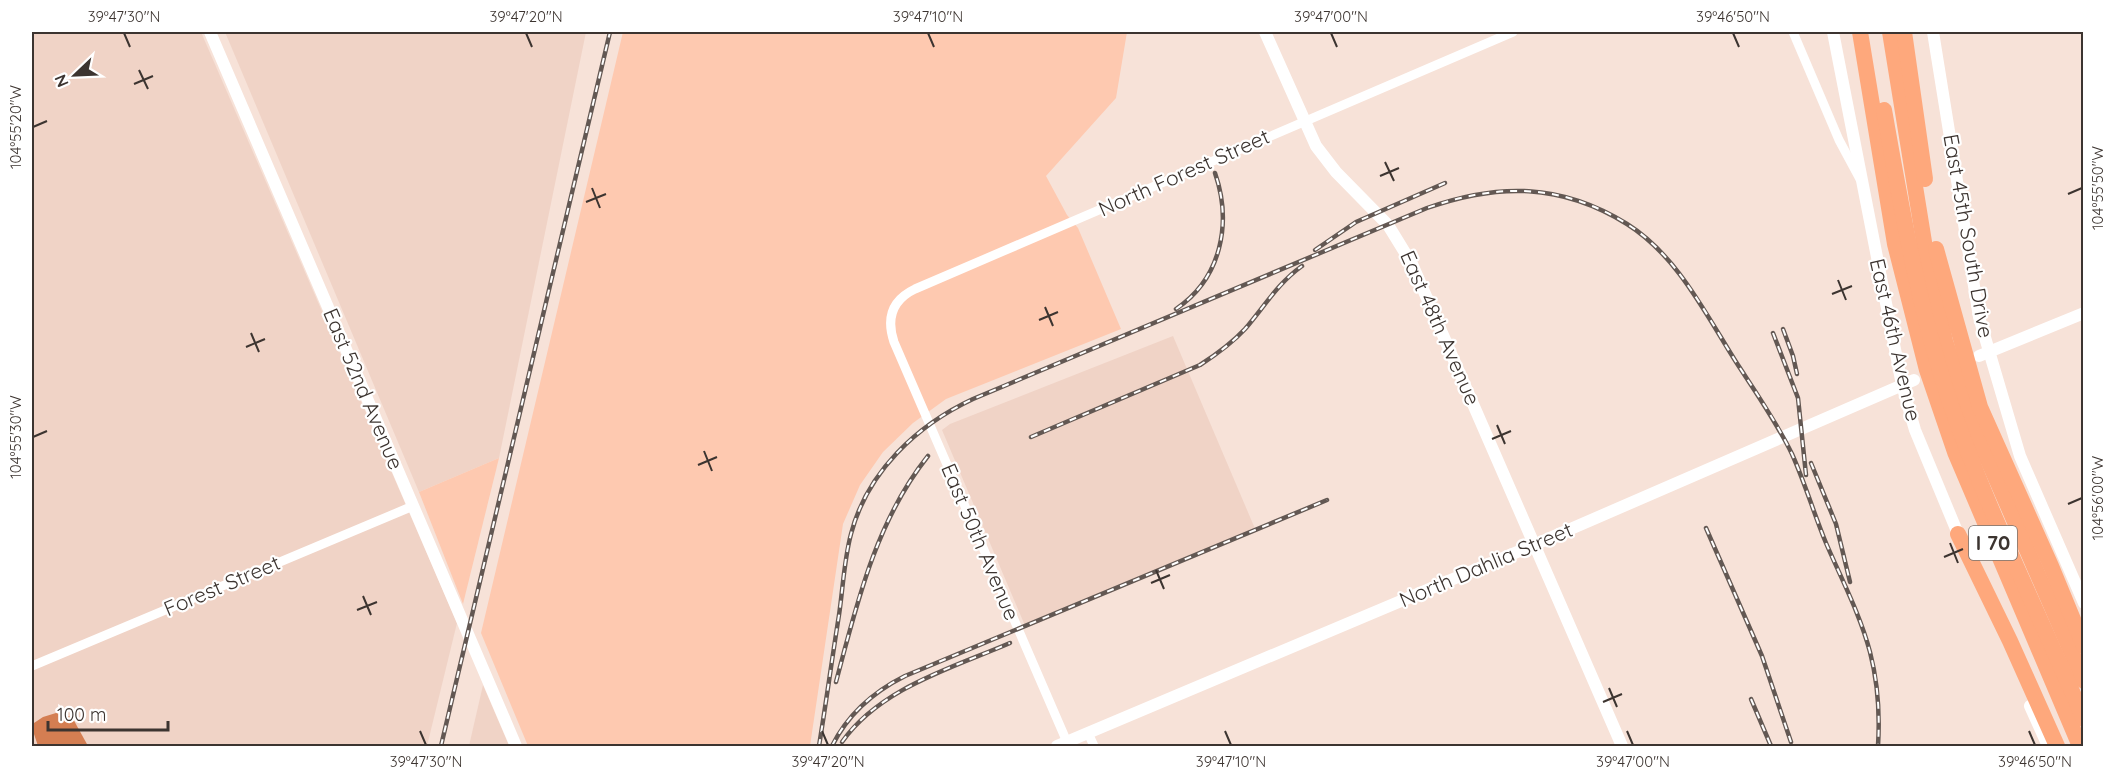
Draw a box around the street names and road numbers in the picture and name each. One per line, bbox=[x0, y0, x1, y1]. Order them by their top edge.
street label: North Forest Street bbox=[1094, 123, 1273, 222]
street label: East 45th South Drive bbox=[1938, 132, 2000, 340]
street label: East 48th Avenue bbox=[1395, 246, 1487, 409]
street label: East 46th Avenue bbox=[1865, 256, 1927, 424]
street label: East 52nd Avenue bbox=[318, 304, 410, 473]
street label: East 50th Avenue bbox=[936, 459, 1026, 624]
street label: North Dahlia Street bbox=[1395, 516, 1576, 612]
road number: I 70 bbox=[1969, 526, 2017, 560]
street label: Forest Street bbox=[160, 549, 284, 621]

